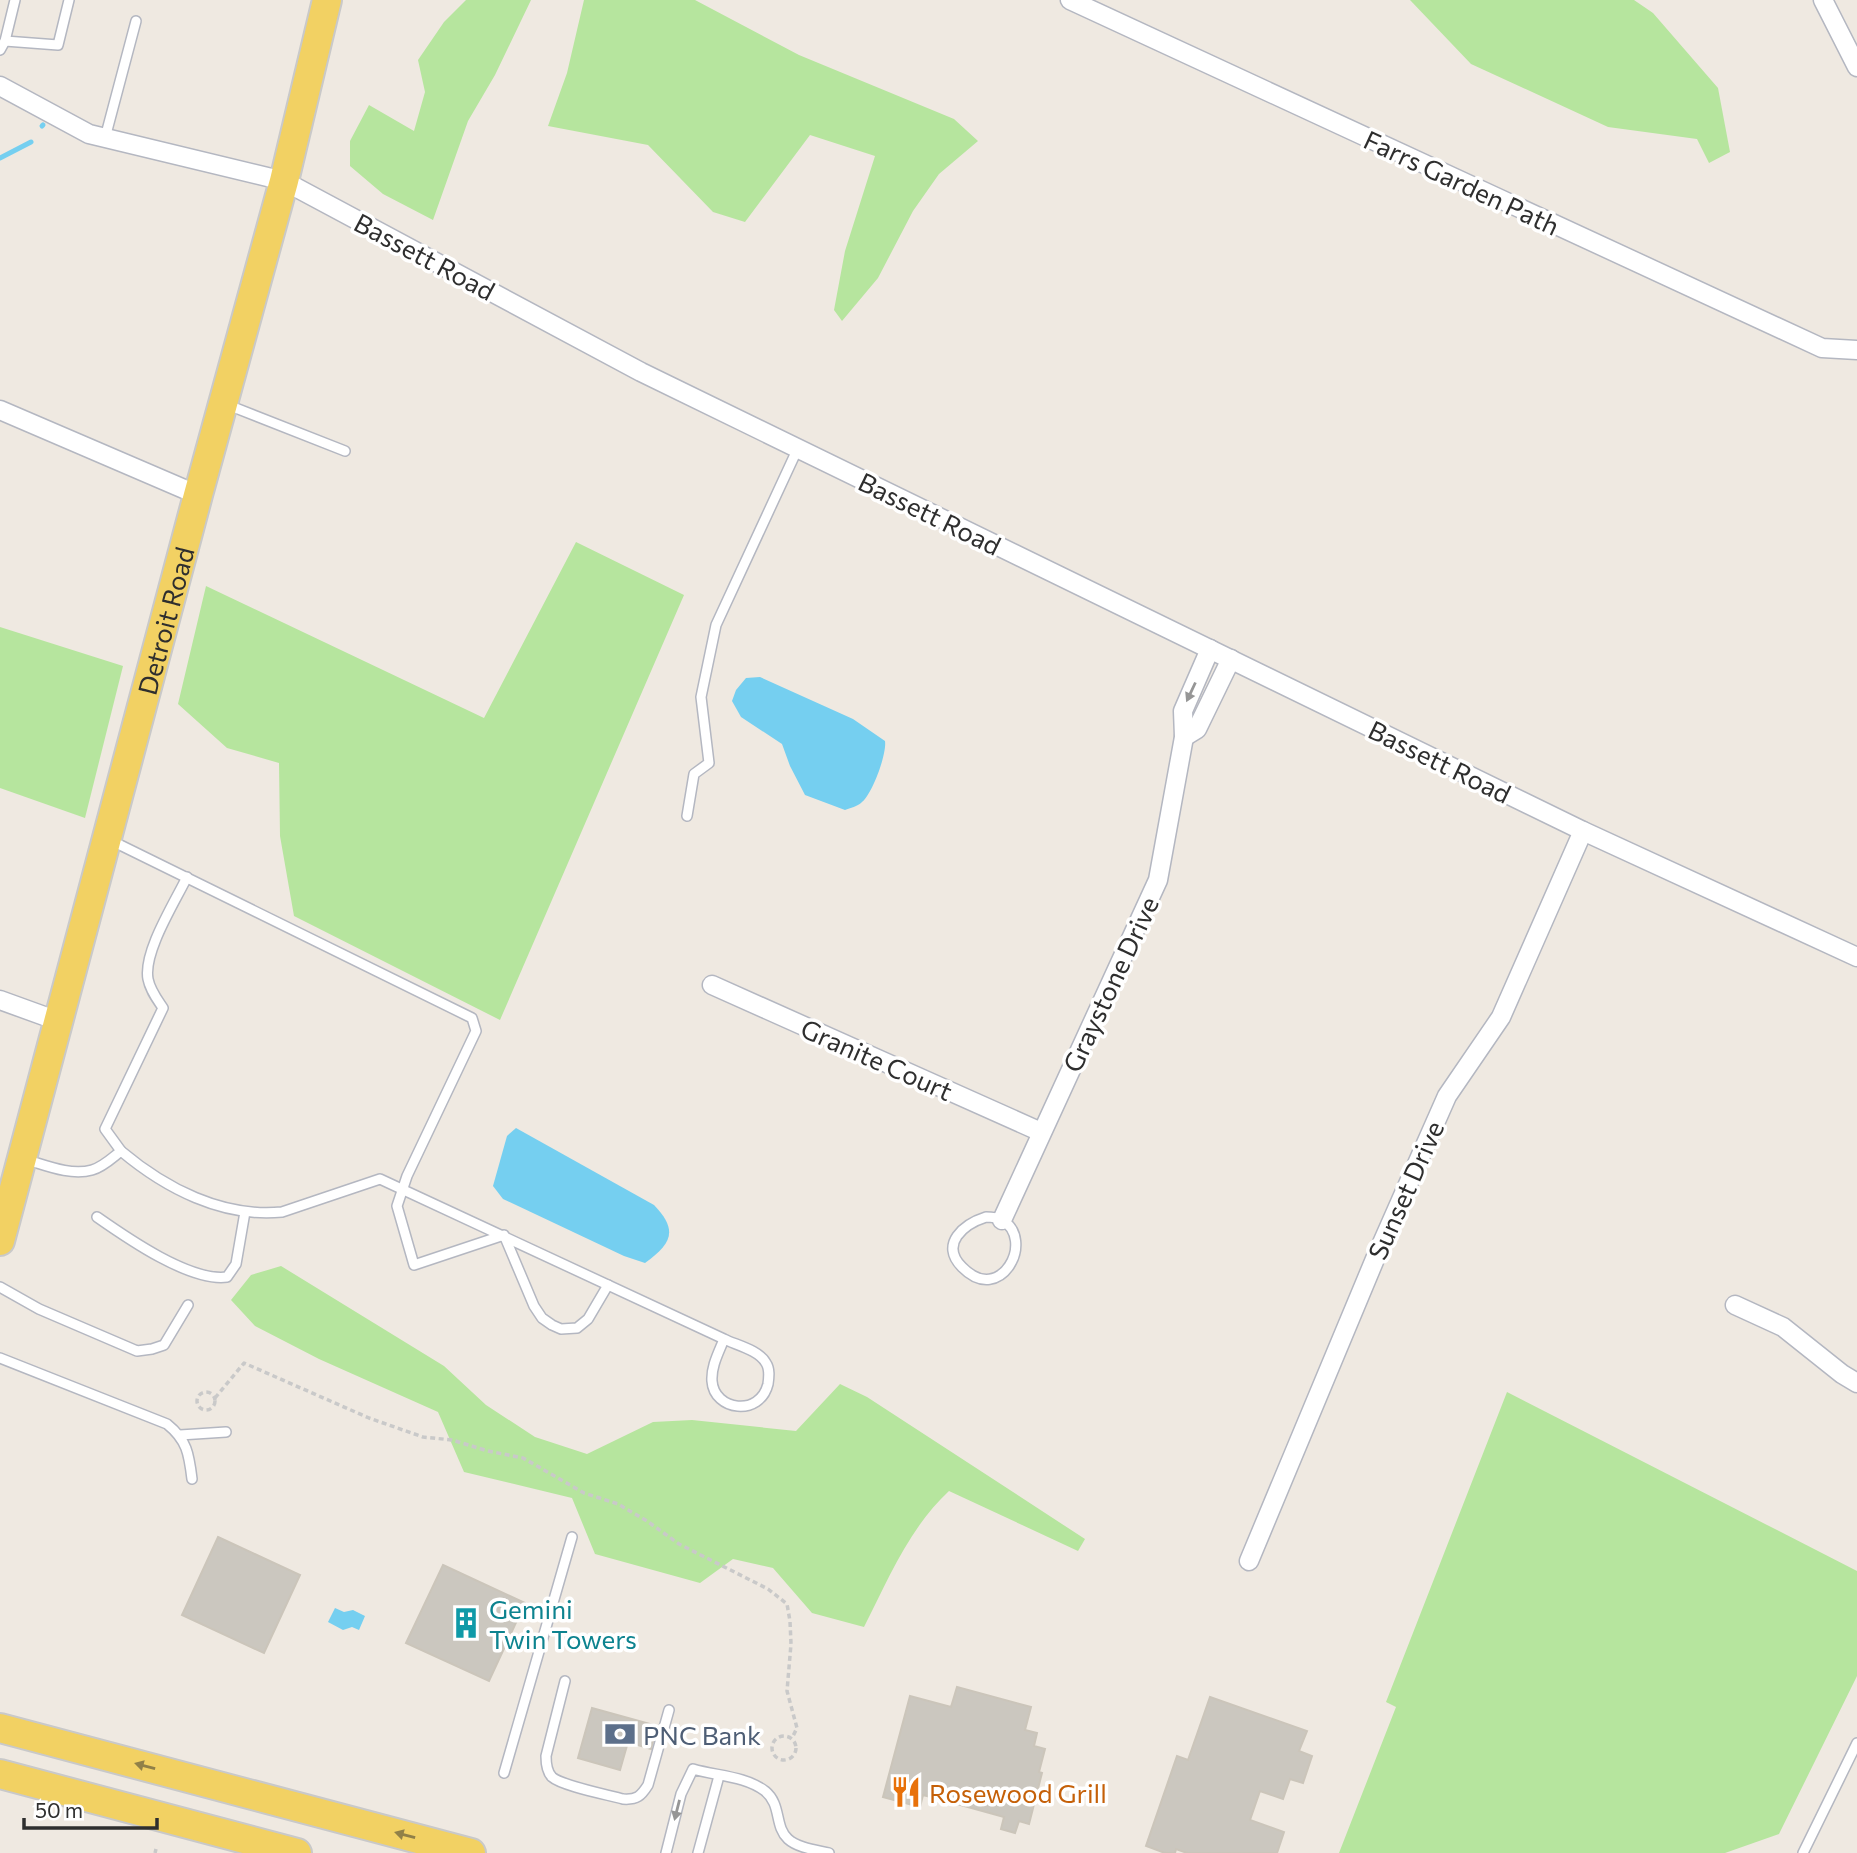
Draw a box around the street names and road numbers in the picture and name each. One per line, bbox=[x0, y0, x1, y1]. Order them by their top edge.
street label: Farrs Garden Path bbox=[1359, 123, 1565, 241]
street label: Bassett Road bbox=[349, 206, 501, 306]
street label: Bassett Road bbox=[854, 465, 1006, 561]
street label: Detroit Road bbox=[130, 543, 199, 698]
street label: Bassett Road bbox=[1364, 713, 1516, 809]
street label: Graystone Drive bbox=[1056, 891, 1164, 1077]
street label: Granite Court bbox=[796, 1012, 958, 1106]
street label: Sunset Drive bbox=[1361, 1116, 1449, 1264]

